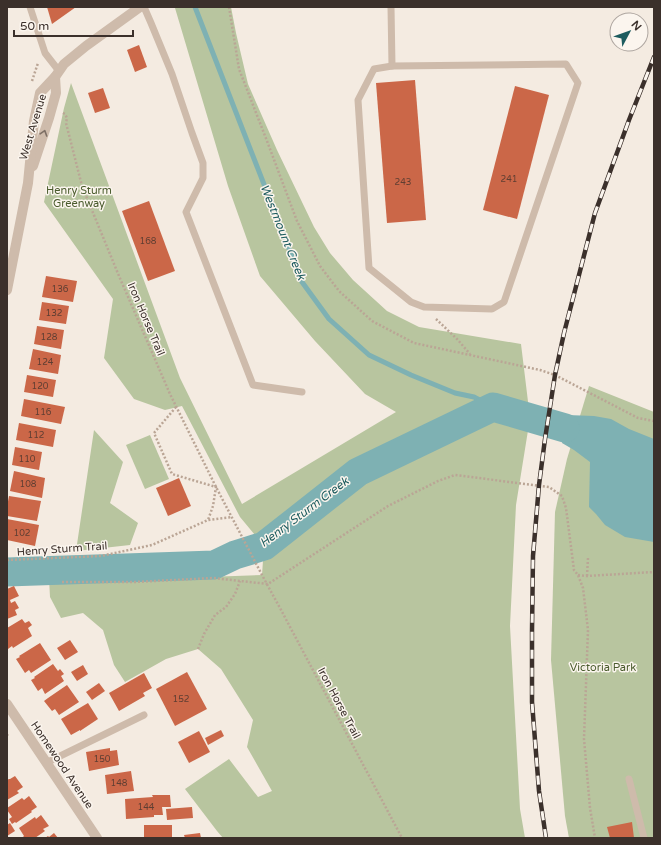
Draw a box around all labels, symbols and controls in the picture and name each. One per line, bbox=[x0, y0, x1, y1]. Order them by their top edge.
scale bar bbox=[14, 12, 133, 38]
north arrow bbox=[609, 12, 649, 52]
text: N bbox=[628, 18, 644, 33]
text: 50 m bbox=[20, 19, 49, 33]
street label: West Avenue bbox=[17, 92, 49, 162]
one-way arrow bbox=[39, 130, 48, 137]
house number: 241 bbox=[501, 174, 517, 185]
house number: 243 bbox=[395, 177, 411, 188]
water label: Westmount Creek bbox=[257, 182, 309, 283]
park label: Henry Sturm Greenway bbox=[46, 184, 112, 210]
house number: 168 bbox=[140, 236, 157, 247]
street label: Iron Horse Trail bbox=[125, 280, 167, 358]
house number: 136 bbox=[52, 284, 69, 295]
house number: 132 bbox=[46, 308, 62, 319]
house number: 128 bbox=[41, 332, 58, 343]
house number: 124 bbox=[37, 357, 54, 368]
house number: 120 bbox=[32, 381, 49, 392]
house number: 116 bbox=[35, 407, 52, 418]
house number: 112 bbox=[28, 430, 44, 441]
house number: 110 bbox=[19, 454, 36, 465]
water label: Henry Sturm Creek bbox=[257, 473, 352, 550]
house number: 108 bbox=[20, 479, 37, 490]
house number: 102 bbox=[14, 528, 30, 539]
street label: Henry Sturm Trail bbox=[16, 539, 108, 559]
park label: Victoria Park bbox=[570, 661, 636, 674]
street label: Iron Horse Trail bbox=[315, 665, 363, 741]
house number: 152 bbox=[173, 694, 189, 705]
street label: Homewood Avenue bbox=[28, 719, 96, 811]
house number: 150 bbox=[94, 754, 111, 765]
house number: 148 bbox=[111, 778, 128, 789]
house number: 144 bbox=[138, 802, 155, 813]

